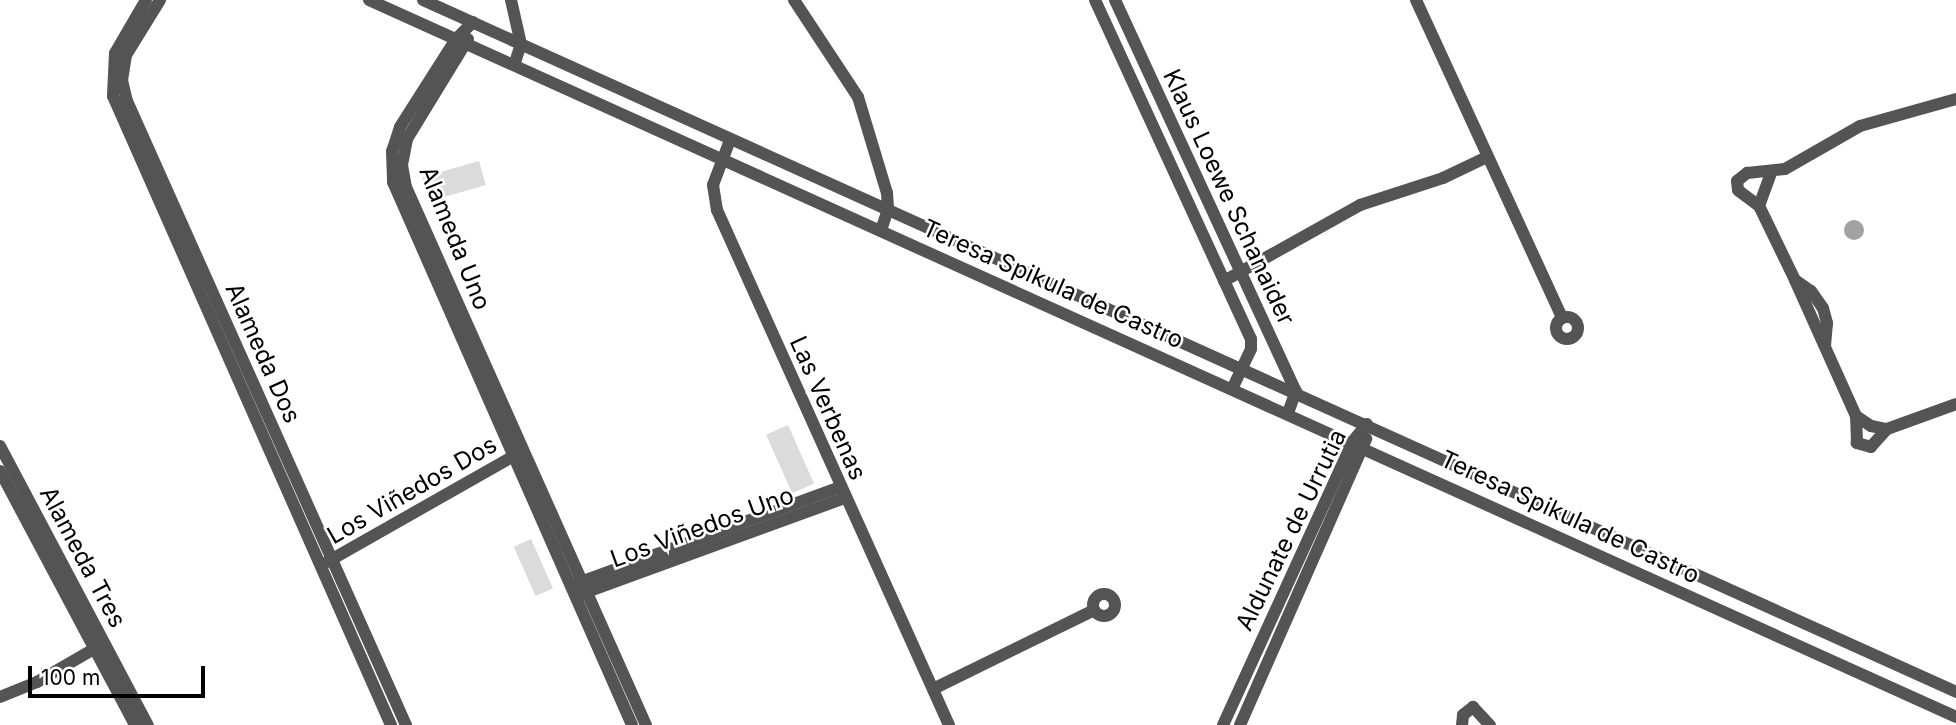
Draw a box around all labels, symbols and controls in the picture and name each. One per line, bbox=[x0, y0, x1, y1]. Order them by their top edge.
street label: Klaus Loewe Schanaider bbox=[1157, 65, 1301, 329]
street label: Alameda Uno bbox=[413, 162, 497, 314]
street label: Teresa Spikula de Castro bbox=[918, 213, 1188, 355]
street label: Alameda Dos bbox=[219, 279, 307, 427]
street label: Las Verbenas bbox=[783, 332, 873, 484]
street label: Aldunate de Urrutia bbox=[1230, 425, 1352, 635]
street label: Los Viñedos Dos bbox=[322, 430, 502, 550]
street label: Teresa Spikula de Castro bbox=[1436, 444, 1704, 590]
street label: Los Viñedos Uno bbox=[606, 480, 798, 574]
street label: Alameda Tres bbox=[34, 482, 132, 632]
scale bar bbox=[32, 652, 208, 696]
text: 100 m bbox=[41, 665, 100, 690]

